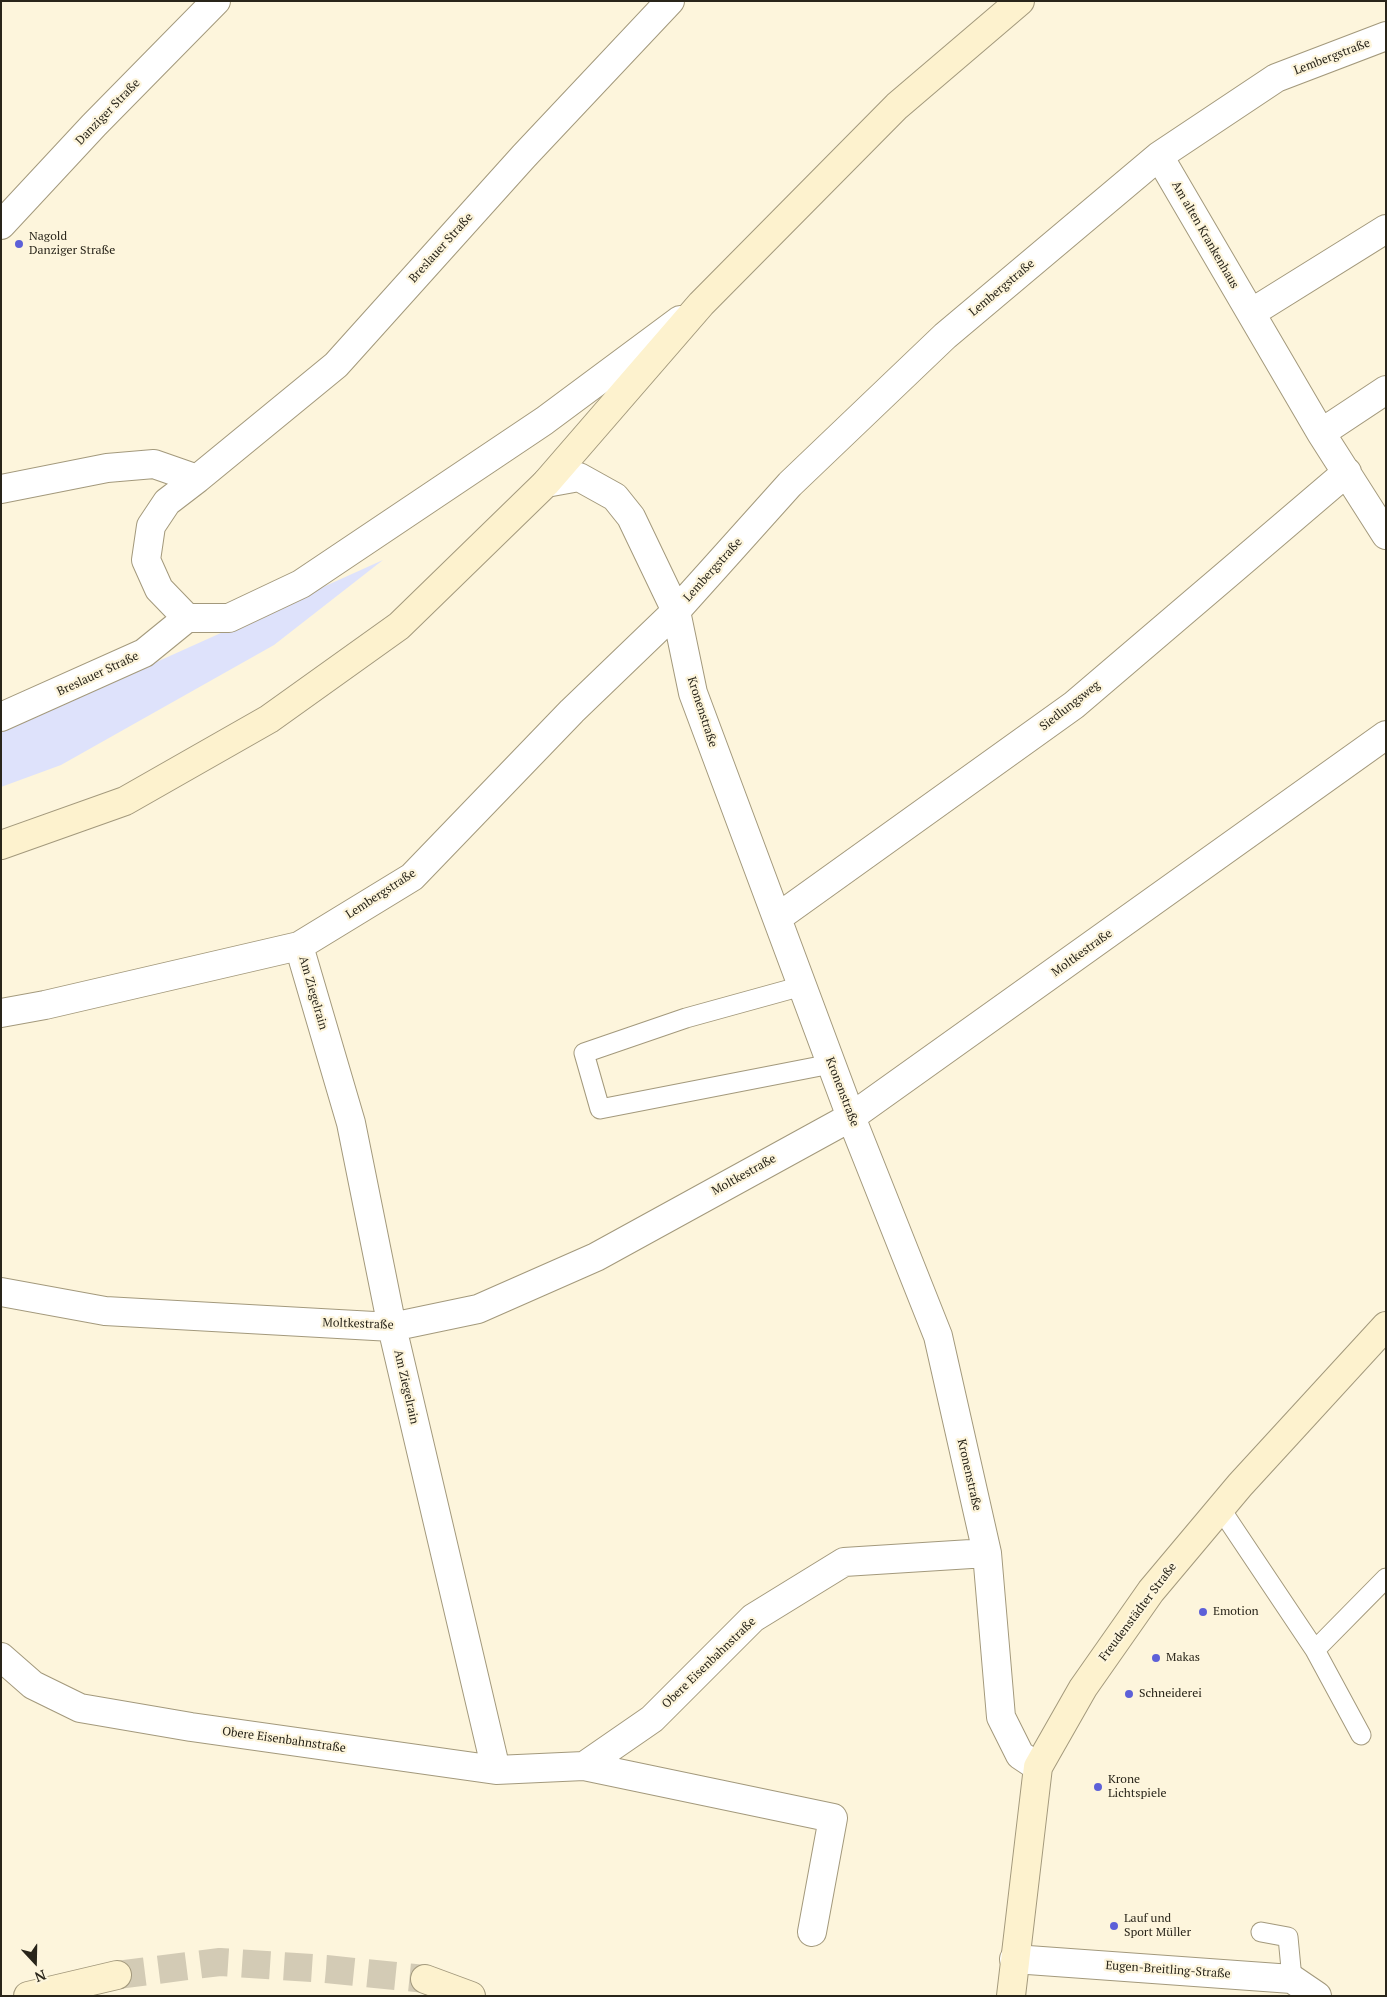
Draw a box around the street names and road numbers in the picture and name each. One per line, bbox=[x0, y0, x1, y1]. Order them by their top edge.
street label: Lembergstraße bbox=[1292, 36, 1372, 78]
street label: Danziger Straße bbox=[73, 76, 143, 148]
street label: Am alten Krankenhaus bbox=[1168, 179, 1242, 291]
street label: Breslauer Straße bbox=[406, 210, 476, 286]
street label: Lembergstraße bbox=[967, 257, 1037, 319]
street label: Lembergstraße bbox=[681, 535, 745, 605]
street label: Breslauer Straße bbox=[55, 649, 141, 699]
street label: Kronenstraße bbox=[684, 675, 720, 749]
street label: Siedlungsweg bbox=[1037, 678, 1103, 734]
street label: Lembergstraße bbox=[343, 866, 419, 922]
street label: Moltkestraße bbox=[1049, 926, 1115, 980]
street label: Am Ziegelrain bbox=[296, 955, 330, 1031]
street label: Kronenstraße bbox=[822, 1055, 862, 1129]
street label: Moltkestraße bbox=[709, 1151, 779, 1199]
street label: Moltkestraße bbox=[322, 1316, 394, 1332]
street label: Am Ziegelrain bbox=[390, 1348, 422, 1426]
street label: Kronenstraße bbox=[954, 1438, 984, 1512]
street label: Freudenstädter Straße bbox=[1096, 1560, 1180, 1664]
street label: Obere Eisenbahnstraße bbox=[659, 1614, 759, 1712]
street label: Obere Eisenbahnstraße bbox=[221, 1724, 347, 1756]
street label: Eugen-Breitling-Straße bbox=[1105, 1958, 1231, 1982]

